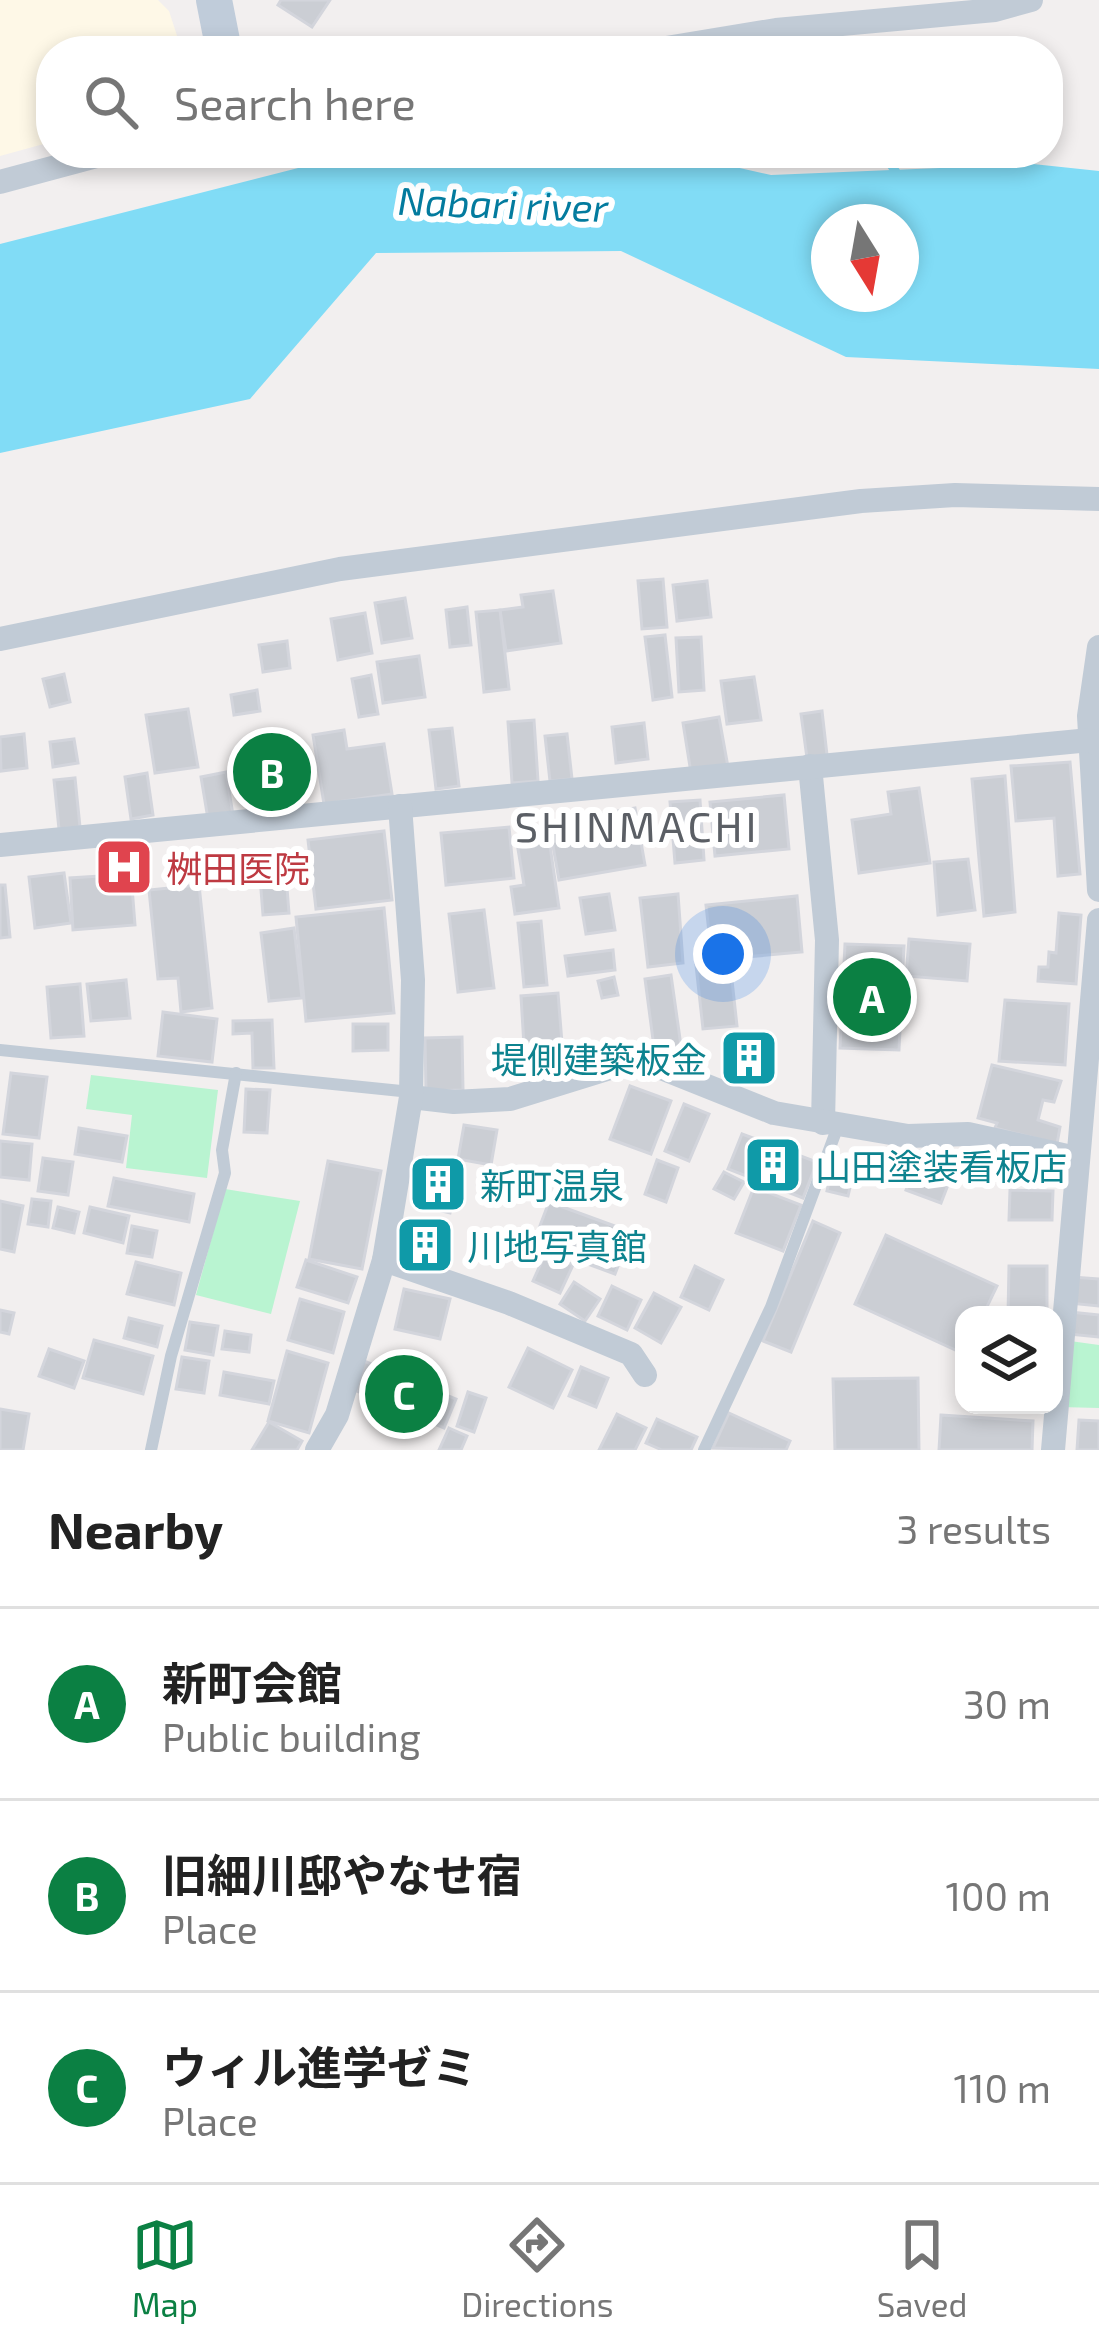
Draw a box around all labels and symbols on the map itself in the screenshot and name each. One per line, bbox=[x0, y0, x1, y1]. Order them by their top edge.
water label: Nabari river bbox=[397, 176, 611, 230]
north arrow bbox=[811, 204, 919, 312]
pin: B bbox=[233, 727, 311, 817]
district label: SHINMACHI bbox=[514, 800, 760, 850]
hospital icon: 桝田医院 bbox=[93, 836, 155, 898]
place label: 桝田医院 bbox=[166, 846, 310, 889]
your location bbox=[693, 924, 753, 984]
pin: A bbox=[833, 952, 911, 1042]
building icon: 堤側建築板金 bbox=[718, 1027, 780, 1089]
place label: 堤側建築板金 bbox=[491, 1037, 707, 1080]
building icon: 山田塗装看板店 bbox=[742, 1134, 804, 1196]
place label: 山田塗装看板店 bbox=[815, 1144, 1067, 1187]
building icon: 新町温泉 bbox=[407, 1153, 469, 1215]
place label: 新町温泉 bbox=[480, 1163, 624, 1206]
building icon: 川地写真館 bbox=[394, 1214, 456, 1276]
place label: 川地写真館 bbox=[467, 1224, 647, 1267]
pin: C bbox=[365, 1349, 443, 1439]

